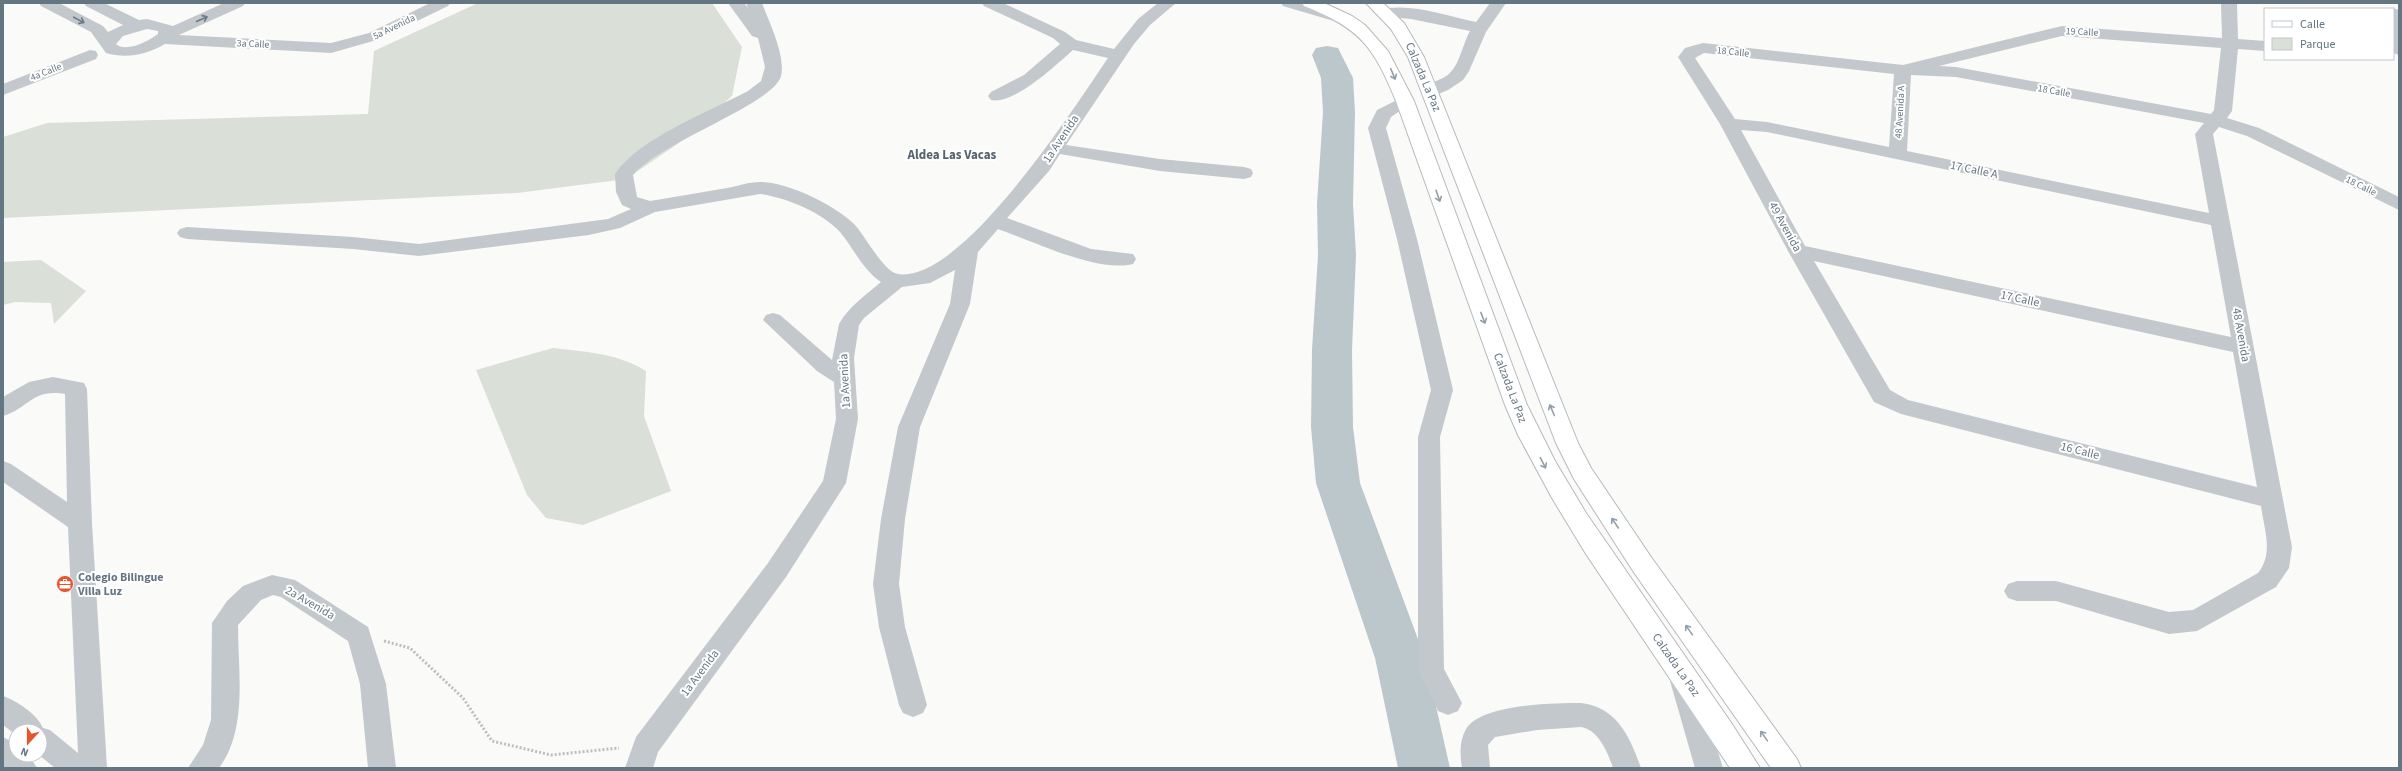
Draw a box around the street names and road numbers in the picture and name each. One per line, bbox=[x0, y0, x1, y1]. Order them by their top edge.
street label: 5a Avenida bbox=[370, 11, 418, 43]
street label: 19 Calle bbox=[2065, 24, 2099, 40]
street label: 3a Calle bbox=[236, 36, 270, 52]
street label: Calzada La Paz bbox=[1401, 40, 1445, 114]
street label: 18 Calle bbox=[1716, 43, 1750, 61]
street label: 4a Calle bbox=[28, 59, 64, 85]
street label: 18 Calle bbox=[2037, 81, 2071, 101]
street label: 48 Avenida A bbox=[1892, 85, 1908, 139]
street label: 1a Avenida bbox=[1039, 112, 1083, 166]
street label: 17 Calle A bbox=[1949, 157, 2000, 183]
street label: 18 Calle bbox=[2343, 173, 2379, 199]
street label: 49 Avenida bbox=[1764, 199, 1806, 255]
street label: 17 Calle bbox=[1999, 287, 2041, 311]
street label: 48 Avenida bbox=[2228, 307, 2254, 363]
street label: Calzada La Paz bbox=[1489, 351, 1531, 425]
street label: 1a Avenida bbox=[835, 353, 855, 409]
street label: 16 Calle bbox=[2059, 438, 2101, 464]
street label: 2a Avenida bbox=[282, 582, 338, 624]
street label: Calzada La Paz bbox=[1648, 630, 1704, 700]
street label: 1a Avenida bbox=[677, 646, 723, 700]

